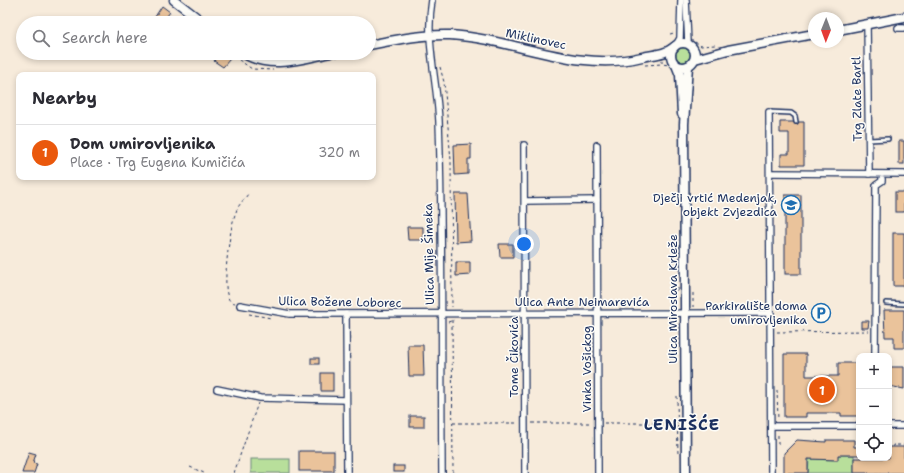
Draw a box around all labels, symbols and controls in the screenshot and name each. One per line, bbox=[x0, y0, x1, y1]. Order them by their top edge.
north arrow bbox=[808, 12, 844, 48]
search box bbox=[16, 16, 376, 60]
street label: Miklinovec bbox=[504, 25, 568, 53]
icon: search bbox=[30, 27, 52, 49]
text: Search here bbox=[62, 28, 148, 48]
street label: Trg Zlate Bartl bbox=[848, 56, 866, 142]
text: Nearby bbox=[32, 87, 97, 109]
text: Dom umirovljenika bbox=[70, 134, 215, 154]
text: 1 bbox=[42, 144, 48, 161]
text: 320 m bbox=[318, 144, 360, 161]
text: Place · Trg Eugena Kumičića bbox=[70, 154, 245, 171]
place label: Dječji vrtić Medenjak, objekt Zvjezdica bbox=[653, 190, 778, 220]
school or university icon: Dječji vrtić Medenjak, objekt Zvjezdica bbox=[780, 194, 802, 216]
street label: Ulica Mije Šimeka bbox=[420, 202, 438, 305]
your location bbox=[514, 234, 534, 254]
street label: Ulica Miroslava Krleže bbox=[665, 234, 681, 364]
street label: Ulica Božene Loborec bbox=[278, 293, 402, 311]
street label: Ulica Ante Neimarevića bbox=[515, 294, 650, 310]
place label: Parkiralište doma umirovljenika bbox=[705, 298, 808, 328]
parking icon: Parkiralište doma umirovljenika bbox=[810, 302, 832, 324]
street label: Tome Čikovića bbox=[506, 316, 522, 398]
street label: Vinka Vošickog bbox=[579, 326, 595, 412]
map controls bbox=[856, 353, 892, 461]
button: + bbox=[856, 353, 892, 389]
pin: 1 bbox=[809, 375, 835, 405]
button: − bbox=[856, 389, 892, 425]
district label: LENIŠĆE bbox=[644, 414, 720, 435]
button: locate bbox=[856, 425, 892, 461]

